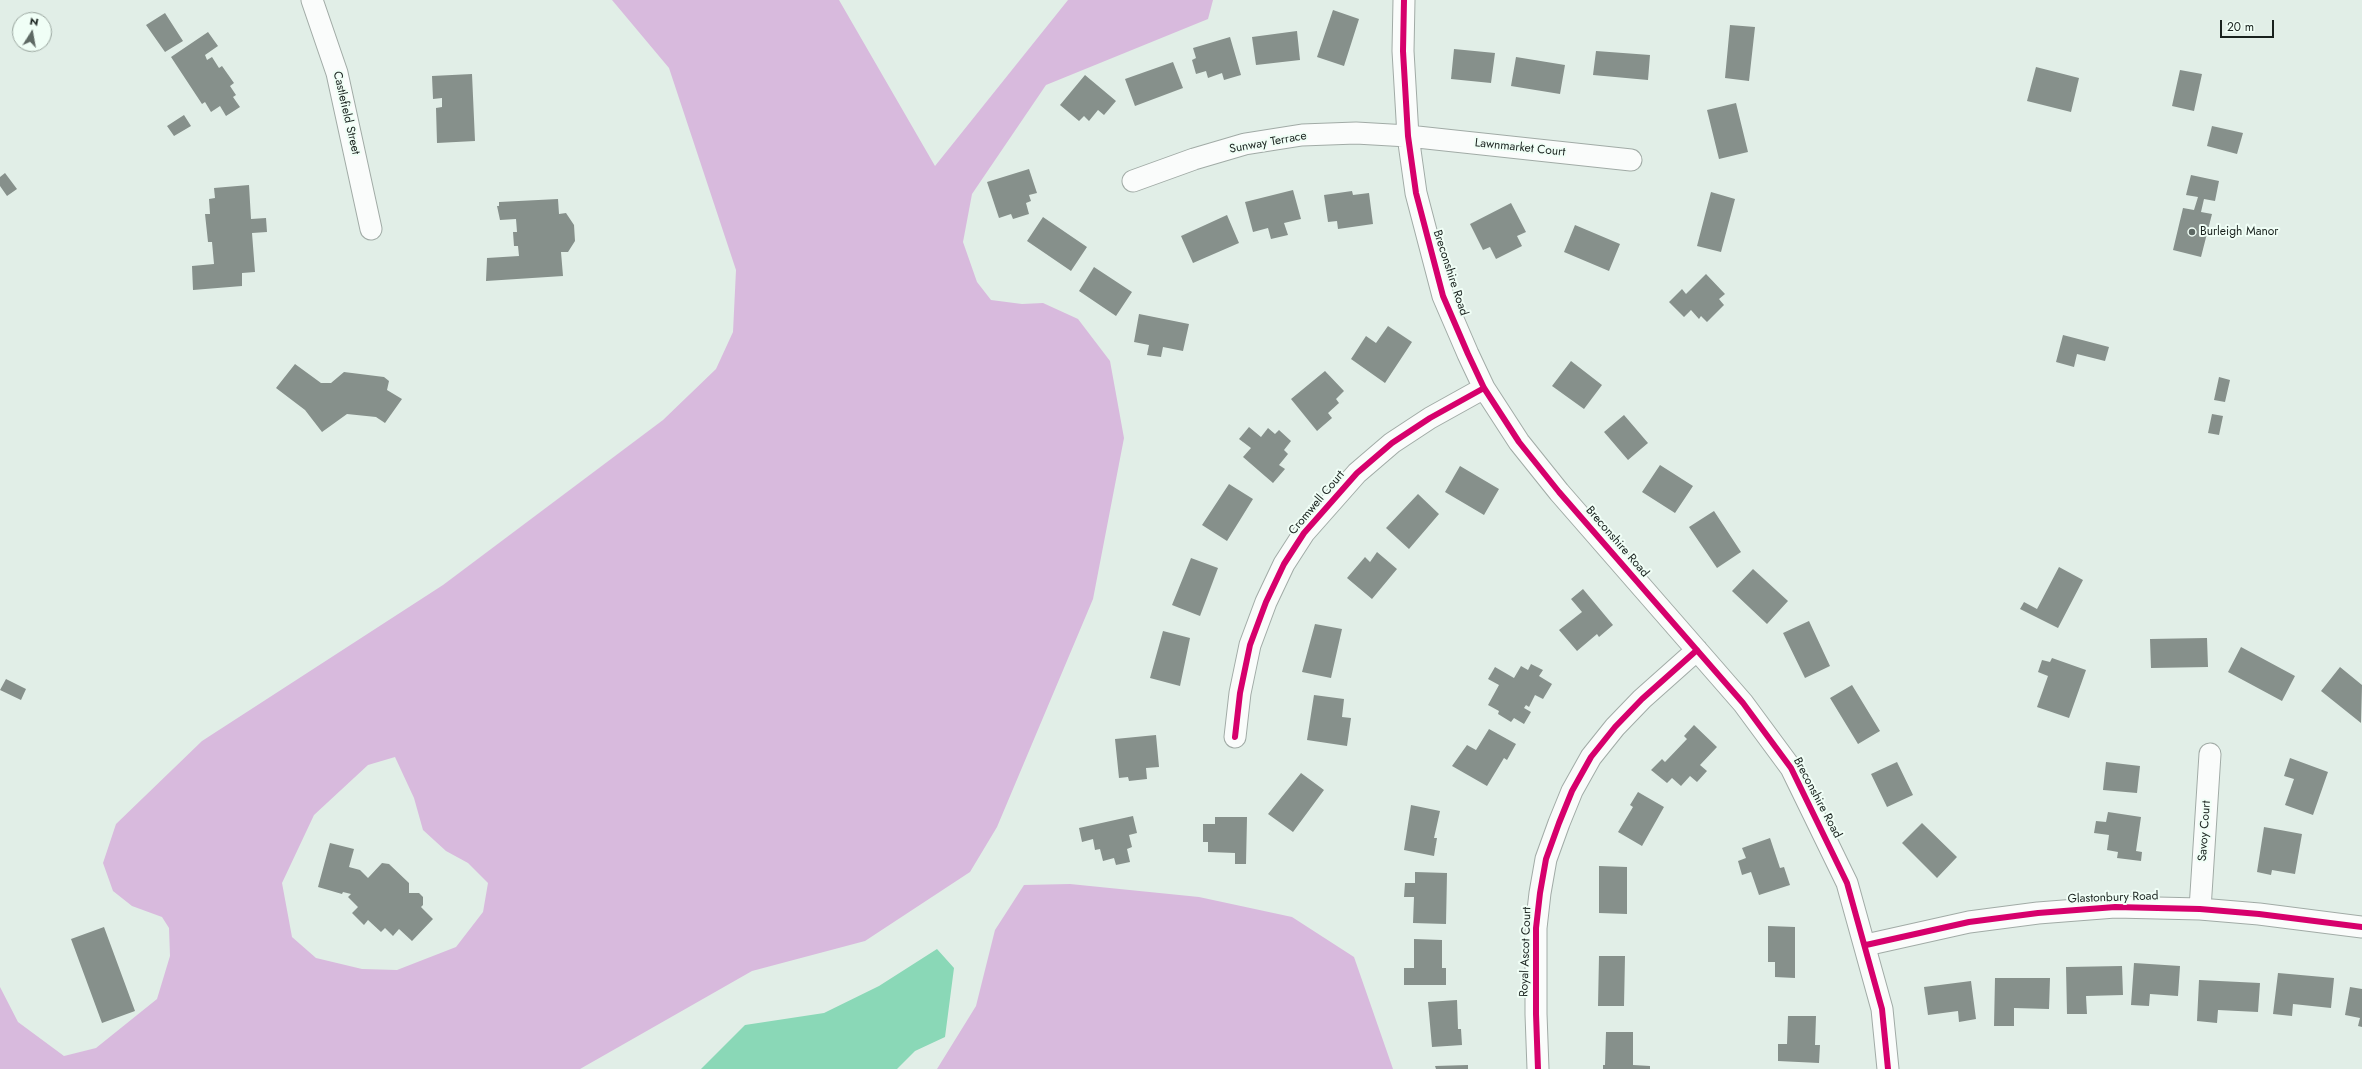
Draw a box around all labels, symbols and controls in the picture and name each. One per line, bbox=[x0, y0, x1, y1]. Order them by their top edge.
north arrow bbox=[12, 12, 52, 52]
scale bar bbox=[2222, 12, 2276, 38]
text: N bbox=[28, 13, 40, 30]
text: 20 m bbox=[2227, 18, 2254, 36]
street label: Castlefield Street bbox=[329, 70, 363, 156]
street label: Sunway Terrace bbox=[1228, 129, 1308, 157]
street label: Lawnmarket Court bbox=[1474, 136, 1566, 160]
place label: Burleigh Manor bbox=[2200, 225, 2278, 239]
marker: Burleigh Manor bbox=[2187, 227, 2197, 237]
street label: Breconshire Road bbox=[1429, 228, 1471, 318]
street label: Cromwell Court bbox=[1286, 468, 1348, 538]
street label: Breconshire Road bbox=[1582, 504, 1652, 580]
street label: Breconshire Road bbox=[1790, 755, 1844, 841]
street label: Savoy Court bbox=[2196, 800, 2214, 862]
street label: Glastonbury Road bbox=[2067, 889, 2159, 907]
street label: Royal Ascot Court bbox=[1517, 907, 1535, 997]

